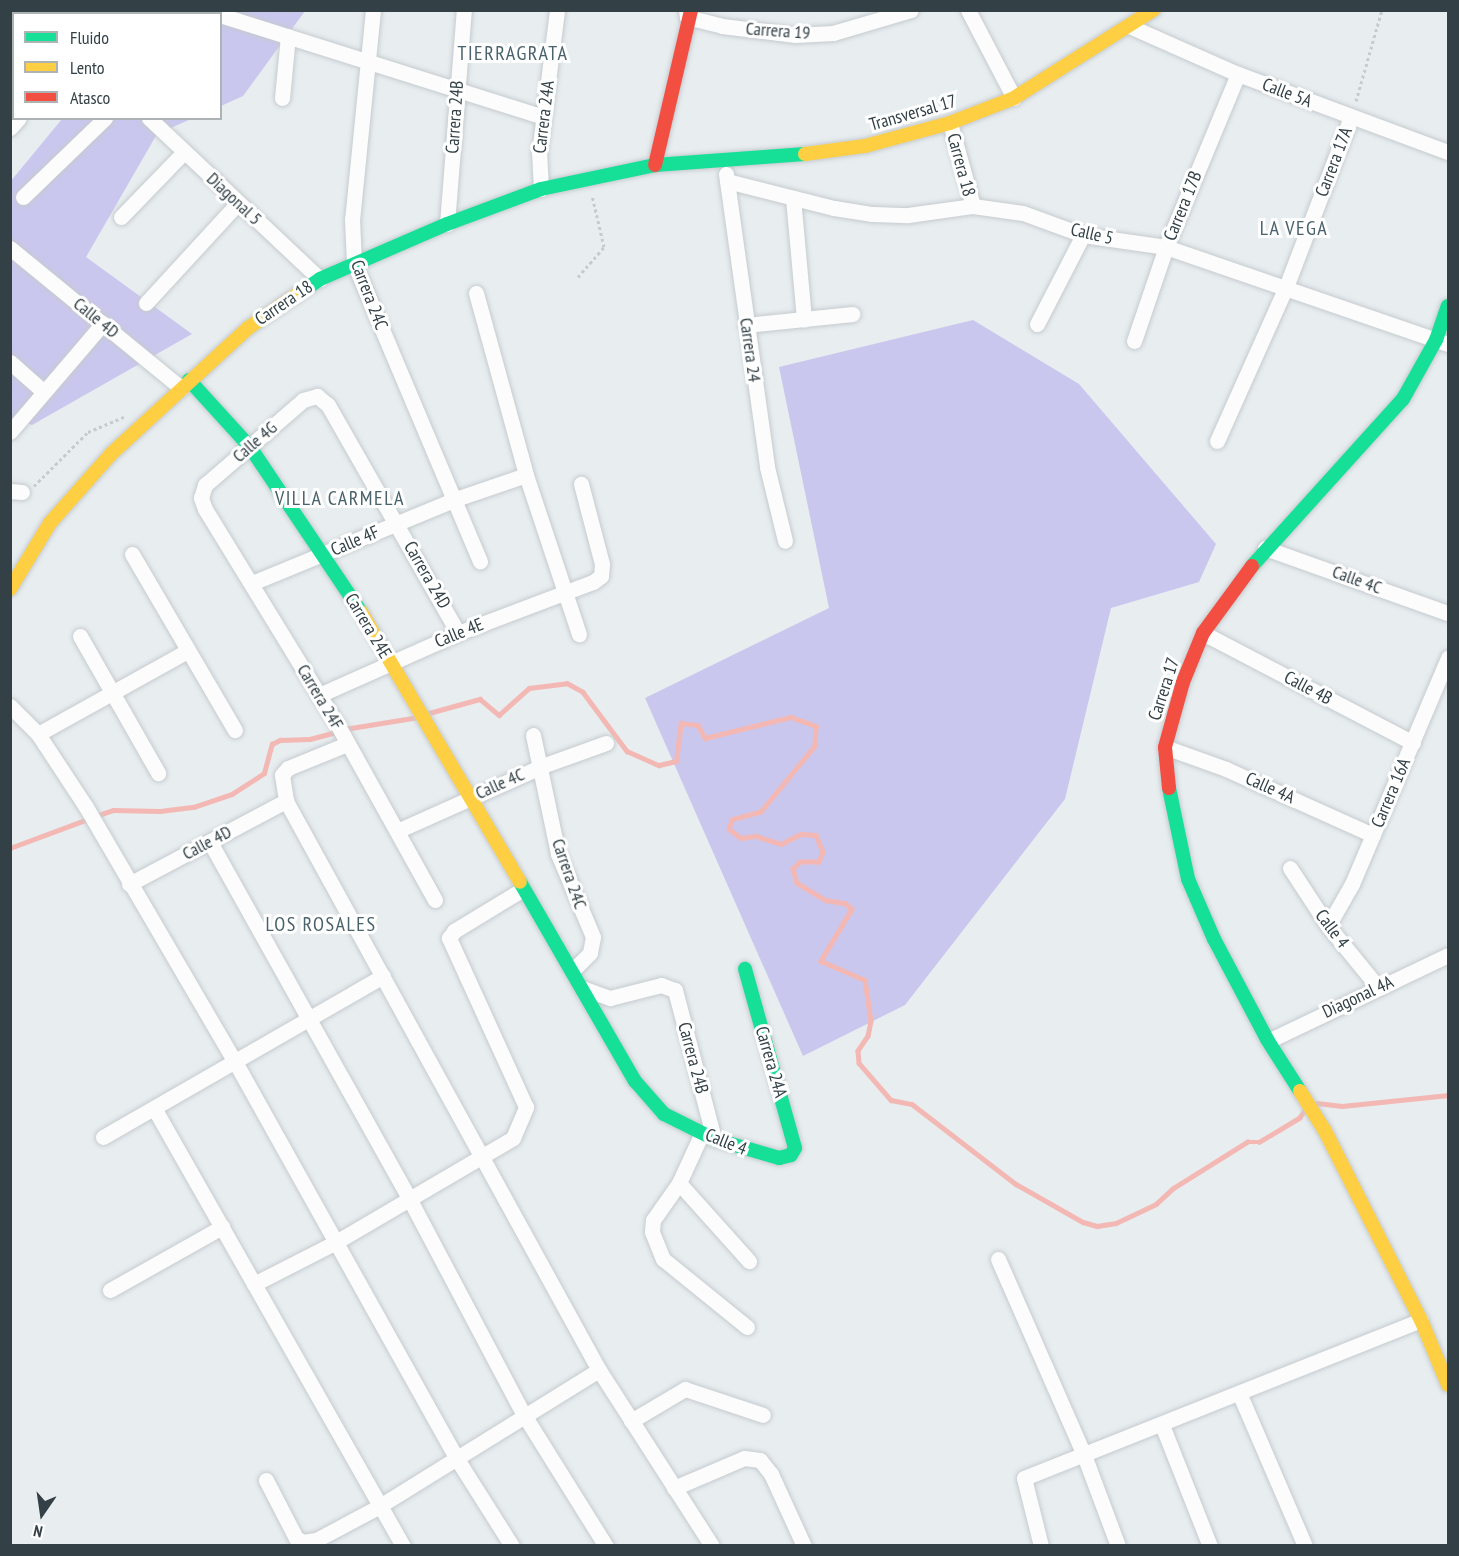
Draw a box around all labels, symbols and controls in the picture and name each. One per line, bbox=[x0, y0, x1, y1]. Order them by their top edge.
legend bbox=[12, 12, 222, 120]
street label: Carrera 19 bbox=[745, 18, 811, 44]
text: Fluido bbox=[70, 26, 109, 49]
district label: TIERRAGRATA bbox=[457, 41, 569, 65]
text: Lento bbox=[70, 56, 105, 79]
street label: Calle 5A bbox=[1259, 74, 1315, 112]
street label: Carrera 24A bbox=[529, 79, 559, 155]
street label: Carrera 24B bbox=[442, 80, 468, 154]
text: Atasco bbox=[70, 86, 110, 109]
street label: Transversal 17 bbox=[867, 90, 959, 136]
street label: Carrera 17A bbox=[1311, 124, 1357, 200]
street label: Carrera 18 bbox=[942, 131, 980, 199]
street label: Diagonal 5 bbox=[202, 168, 266, 230]
street label: Carrera 17B bbox=[1159, 168, 1207, 244]
district label: LA VEGA bbox=[1259, 216, 1329, 240]
street label: Calle 5 bbox=[1069, 219, 1115, 249]
street label: Carrera 24C bbox=[346, 257, 392, 333]
street label: Carrera 18 bbox=[251, 276, 317, 330]
street label: Calle 4D bbox=[69, 293, 123, 343]
street label: Carrera 24 bbox=[735, 316, 765, 384]
street label: Calle 4G bbox=[228, 417, 282, 467]
district label: VILLA CARMELA bbox=[275, 486, 405, 510]
street label: Calle 4F bbox=[328, 521, 382, 561]
street label: Carrera 24D bbox=[399, 538, 455, 612]
street label: Calle 4C bbox=[1329, 561, 1385, 599]
street label: Carrera 24E bbox=[340, 589, 396, 663]
street label: Calle 4E bbox=[431, 613, 487, 653]
street label: Carrera 17 bbox=[1144, 655, 1184, 723]
street label: Carrera 24F bbox=[292, 661, 348, 733]
street label: Calle 4B bbox=[1280, 666, 1336, 710]
street label: Carrera 16A bbox=[1367, 755, 1415, 831]
street label: Calle 4C bbox=[472, 764, 528, 804]
street label: Calle 4A bbox=[1242, 768, 1298, 808]
street label: Calle 4D bbox=[179, 821, 235, 865]
street label: Carrera 24C bbox=[547, 836, 591, 912]
street label: Calle 4 bbox=[1310, 905, 1354, 953]
district label: LOS ROSALES bbox=[266, 912, 376, 936]
street label: Diagonal 4A bbox=[1319, 971, 1397, 1023]
street label: Carrera 24B bbox=[673, 1020, 713, 1096]
street label: Carrera 24A bbox=[751, 1024, 791, 1100]
street label: Calle 4 bbox=[702, 1124, 750, 1160]
north arrow bbox=[12, 1484, 72, 1544]
text: N bbox=[31, 1521, 44, 1542]

